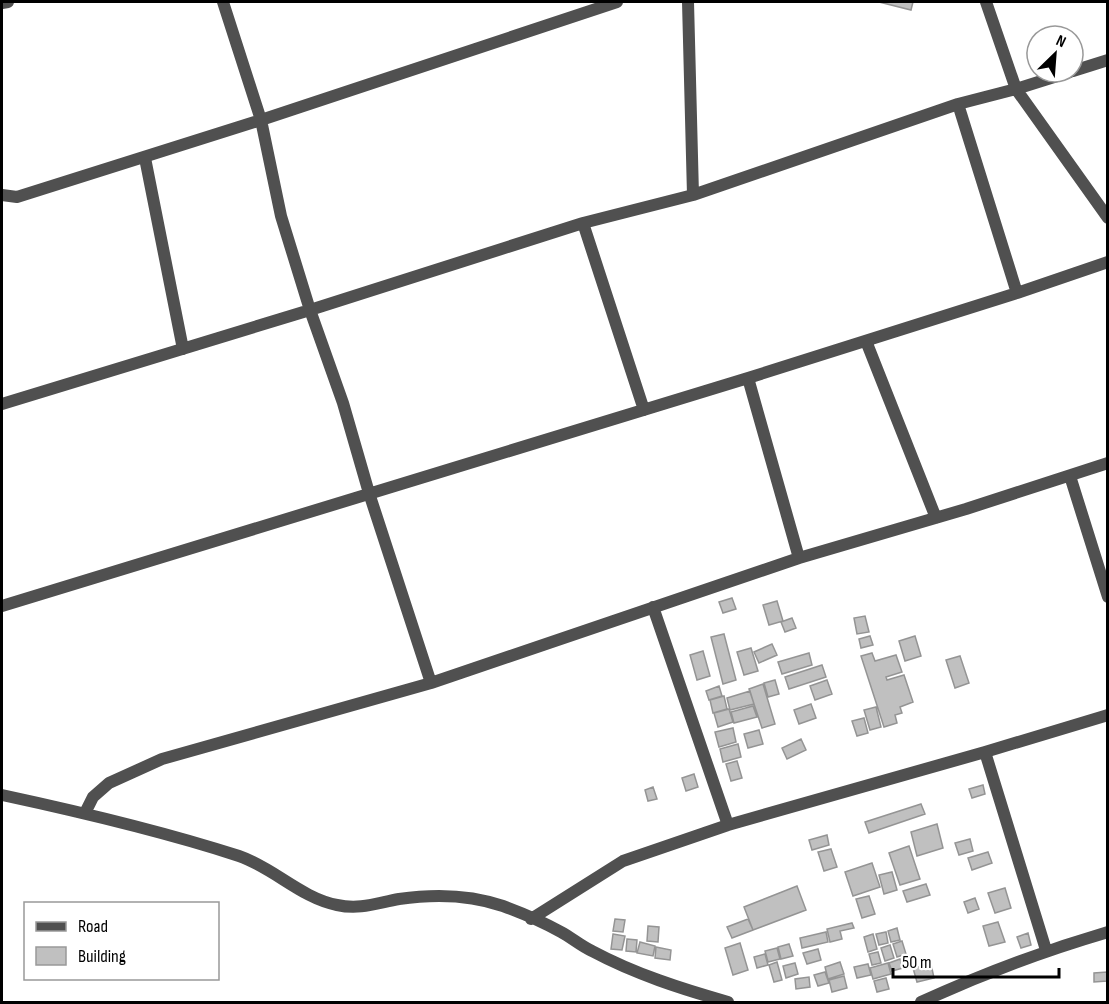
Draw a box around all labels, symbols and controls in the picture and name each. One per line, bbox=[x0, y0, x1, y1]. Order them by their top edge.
north arrow bbox=[1025, 24, 1085, 84]
text: N bbox=[1053, 31, 1069, 52]
legend bbox=[24, 902, 219, 980]
text: Road bbox=[78, 916, 108, 937]
scale bar bbox=[893, 941, 1060, 979]
text: Building bbox=[78, 946, 126, 967]
text: 50 m bbox=[902, 952, 932, 973]

